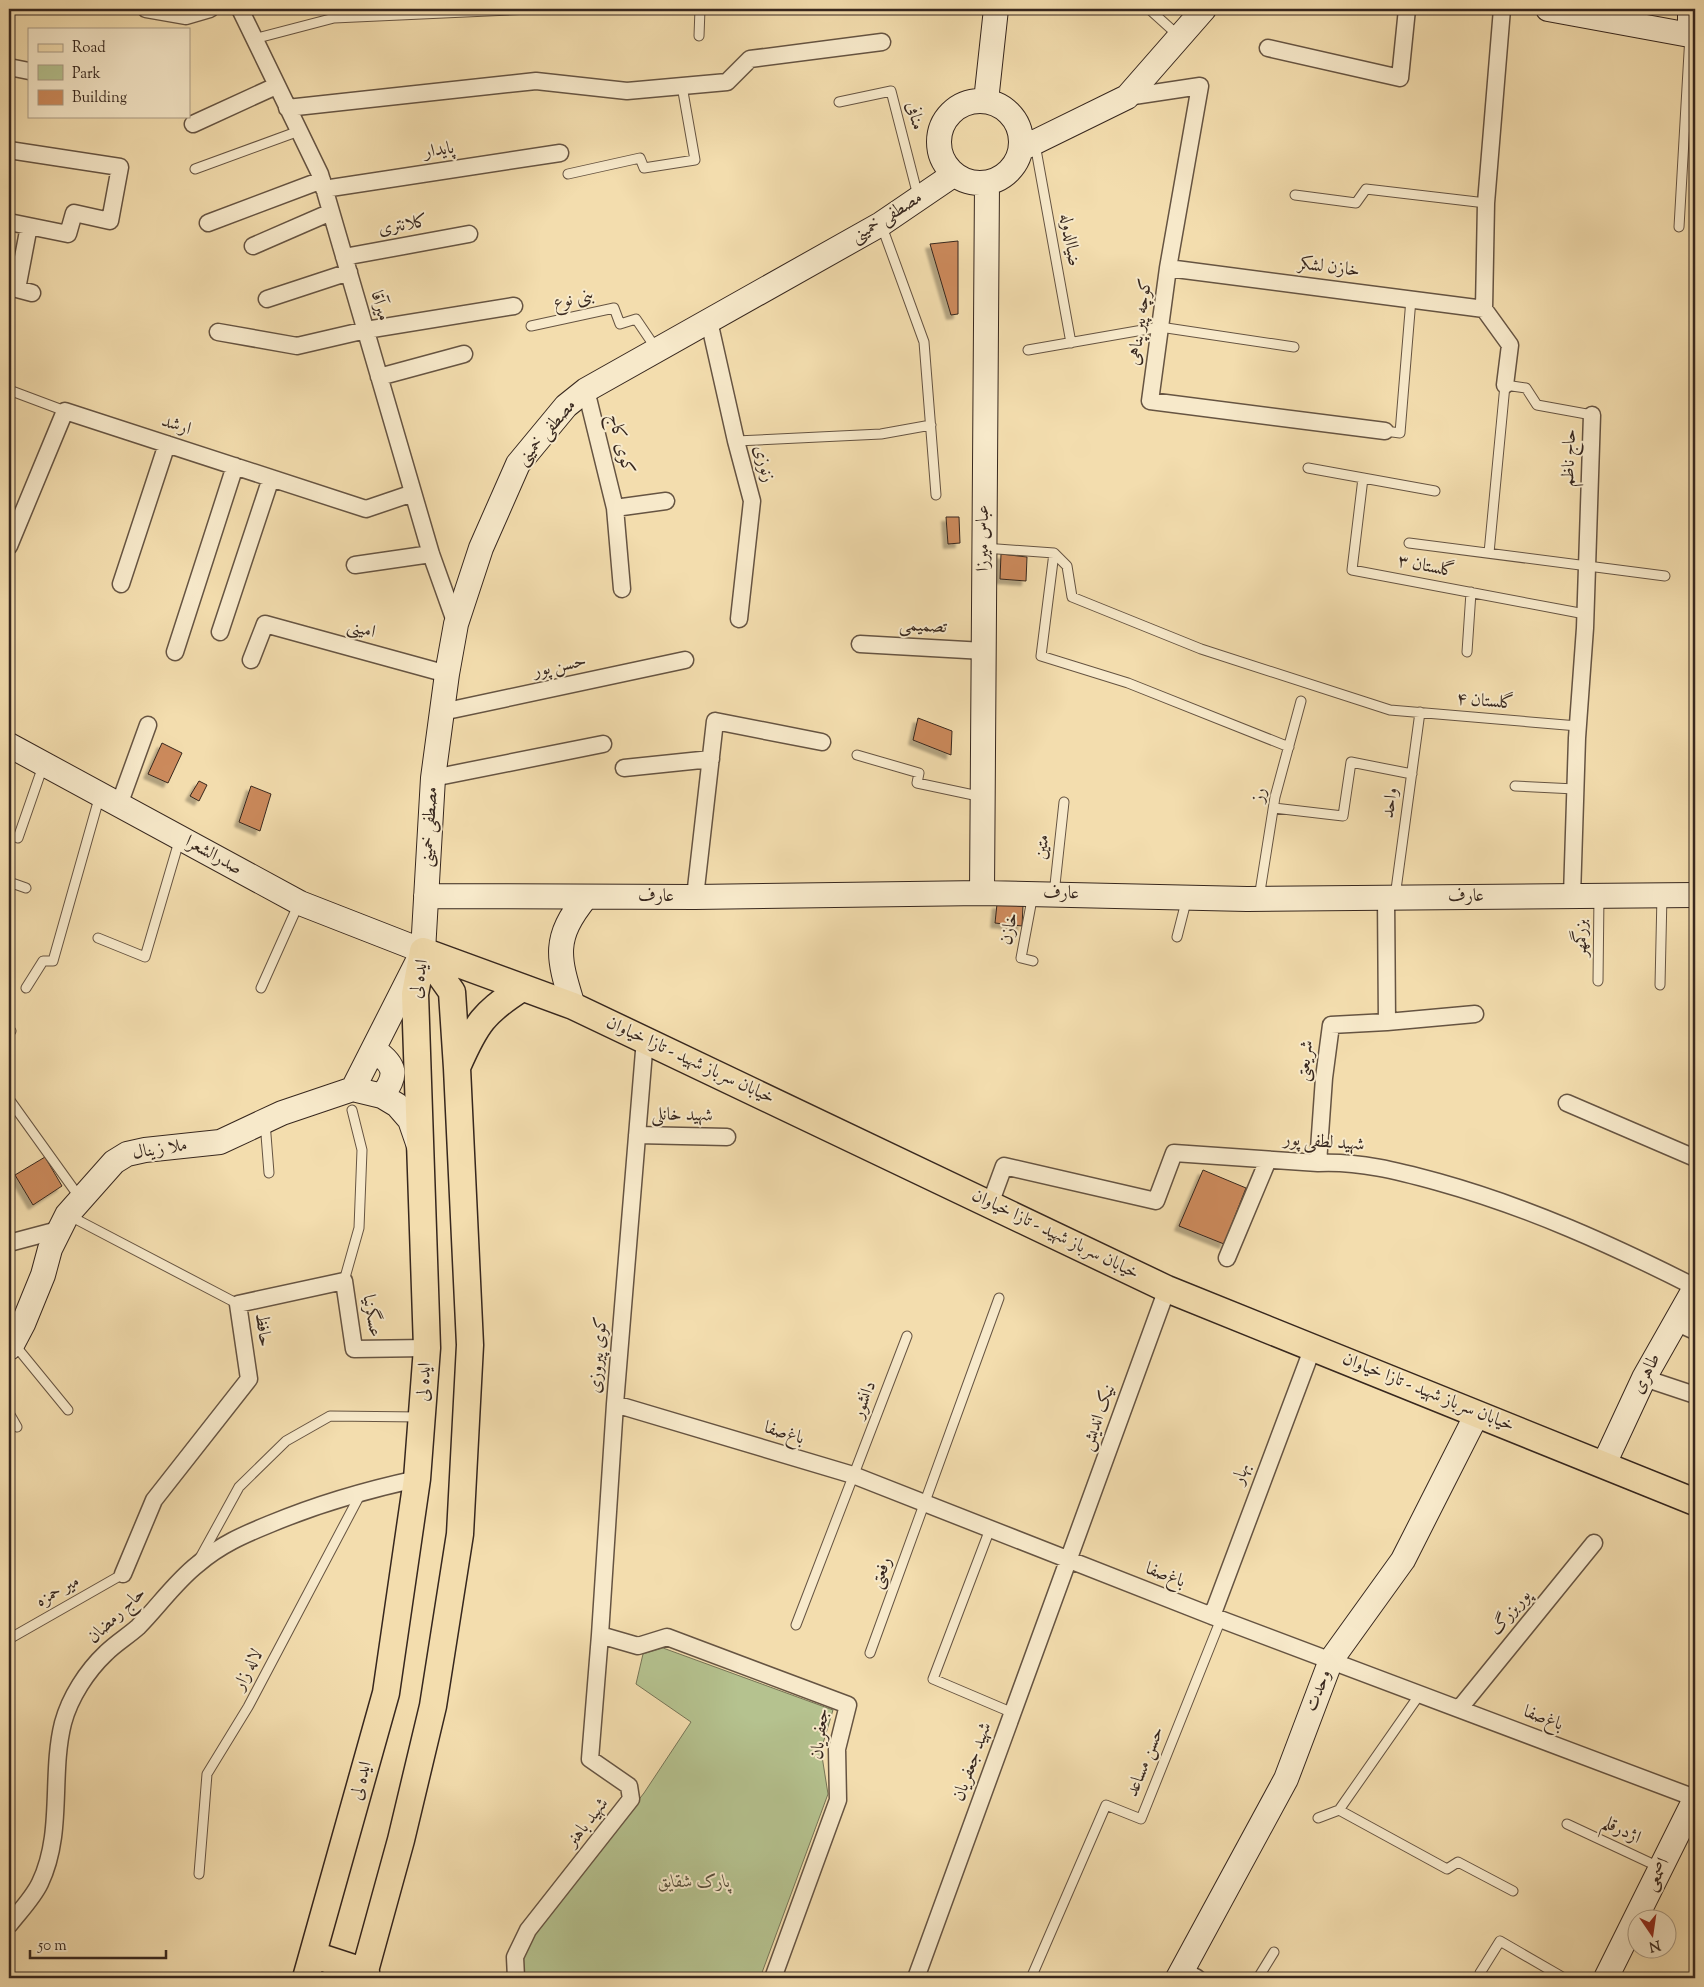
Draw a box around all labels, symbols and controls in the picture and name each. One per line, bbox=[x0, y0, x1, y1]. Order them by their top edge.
legend bbox=[28, 28, 190, 118]
text: Road bbox=[72, 38, 106, 59]
text: Park bbox=[72, 64, 101, 85]
text: Building bbox=[72, 88, 127, 109]
street label: منافی bbox=[898, 99, 930, 133]
street label: پایدار bbox=[420, 136, 458, 167]
street label: مصطفی خمینی bbox=[846, 186, 928, 250]
street label: کلانتری bbox=[376, 209, 430, 243]
street label: ضیاالدوله bbox=[1052, 211, 1086, 269]
street label: خازن لشکر bbox=[1295, 251, 1361, 285]
street label: کوچه پیر پناهی bbox=[1122, 277, 1160, 367]
street label: بنی نوع bbox=[551, 283, 597, 317]
street label: میرآقا bbox=[362, 288, 396, 324]
street label: مصطفی خمینی bbox=[511, 394, 583, 472]
street label: ارشد bbox=[158, 409, 194, 443]
street label: کوی کاج bbox=[599, 411, 640, 477]
street label: حاج ناظم bbox=[1556, 429, 1586, 487]
street label: زنوزی bbox=[746, 442, 780, 486]
street label: عباس میرزا bbox=[971, 505, 997, 571]
street label: گلستان ۳ bbox=[1395, 549, 1457, 585]
street label: تصمیمی bbox=[898, 613, 948, 641]
street label: امینی bbox=[344, 614, 378, 646]
street label: حسن پور bbox=[529, 649, 589, 686]
street label: گلستان ۴ bbox=[1455, 687, 1515, 717]
street label: رز bbox=[1245, 785, 1274, 807]
street label: مصطفی خمینی bbox=[414, 786, 446, 868]
street label: واحد bbox=[1376, 786, 1406, 820]
street label: صدرالشعرا bbox=[180, 830, 246, 882]
street label: متین bbox=[1029, 833, 1057, 861]
street label: عارف bbox=[1043, 881, 1079, 907]
street label: عارف bbox=[638, 884, 674, 910]
street label: عارف bbox=[1448, 884, 1484, 910]
street label: خازن bbox=[994, 911, 1026, 947]
street label: بزرگمهر bbox=[1569, 919, 1595, 959]
street label: ایده لى bbox=[404, 957, 436, 1000]
street label: خیابان سرباز شهید - تازا خیاوان bbox=[601, 1010, 779, 1112]
street label: شریعتی bbox=[1291, 1039, 1321, 1083]
street label: شهید خانلی bbox=[651, 1102, 713, 1130]
street label: شهید لطفی پور bbox=[1281, 1127, 1365, 1159]
street label: ملا زینال bbox=[131, 1133, 189, 1167]
street label: خیابان سرباز شهید - تازا خیاوان bbox=[967, 1183, 1143, 1287]
street label: عسگرنیا bbox=[354, 1293, 388, 1339]
street label: حافظ bbox=[247, 1311, 277, 1349]
street label: کوی پیروزی bbox=[583, 1315, 615, 1395]
street label: خیابان سرباز شهید - تازا خیاوان bbox=[1338, 1347, 1518, 1439]
street label: طاهری bbox=[1626, 1349, 1668, 1399]
street label: ایده لى bbox=[411, 1362, 439, 1402]
street label: دانشور bbox=[845, 1378, 884, 1424]
street label: نیک اندیش bbox=[1075, 1381, 1123, 1455]
street label: باغ‌صفا bbox=[761, 1416, 807, 1452]
street label: بهار bbox=[1226, 1460, 1258, 1490]
street label: رفعتی bbox=[864, 1553, 900, 1593]
street label: باغ‌صفا bbox=[1141, 1557, 1189, 1595]
street label: میر حمزه bbox=[31, 1569, 85, 1615]
street label: حاج رمضان bbox=[82, 1582, 153, 1651]
street label: پوربزرگ bbox=[1484, 1583, 1539, 1642]
street label: لاله زار bbox=[226, 1645, 271, 1697]
street label: وحدت bbox=[1299, 1666, 1339, 1716]
street label: باغ‌صفا bbox=[1519, 1700, 1567, 1738]
street label: جعفریان bbox=[805, 1707, 837, 1761]
street label: شهید جعفریان bbox=[947, 1719, 999, 1805]
street label: حسن مساعد bbox=[1120, 1723, 1172, 1801]
street label: ایده لى bbox=[344, 1759, 380, 1803]
street label: شهید باهنر bbox=[559, 1793, 616, 1855]
street label: اژدرقلم bbox=[1596, 1810, 1645, 1854]
street label: اصمعی bbox=[1639, 1854, 1677, 1896]
park label: پارک شقایق bbox=[657, 1870, 732, 1896]
north arrow bbox=[1626, 1910, 1676, 1960]
scale bar bbox=[30, 1927, 166, 1959]
text: N bbox=[1647, 1934, 1662, 1956]
text: 50 m bbox=[37, 1936, 67, 1957]

